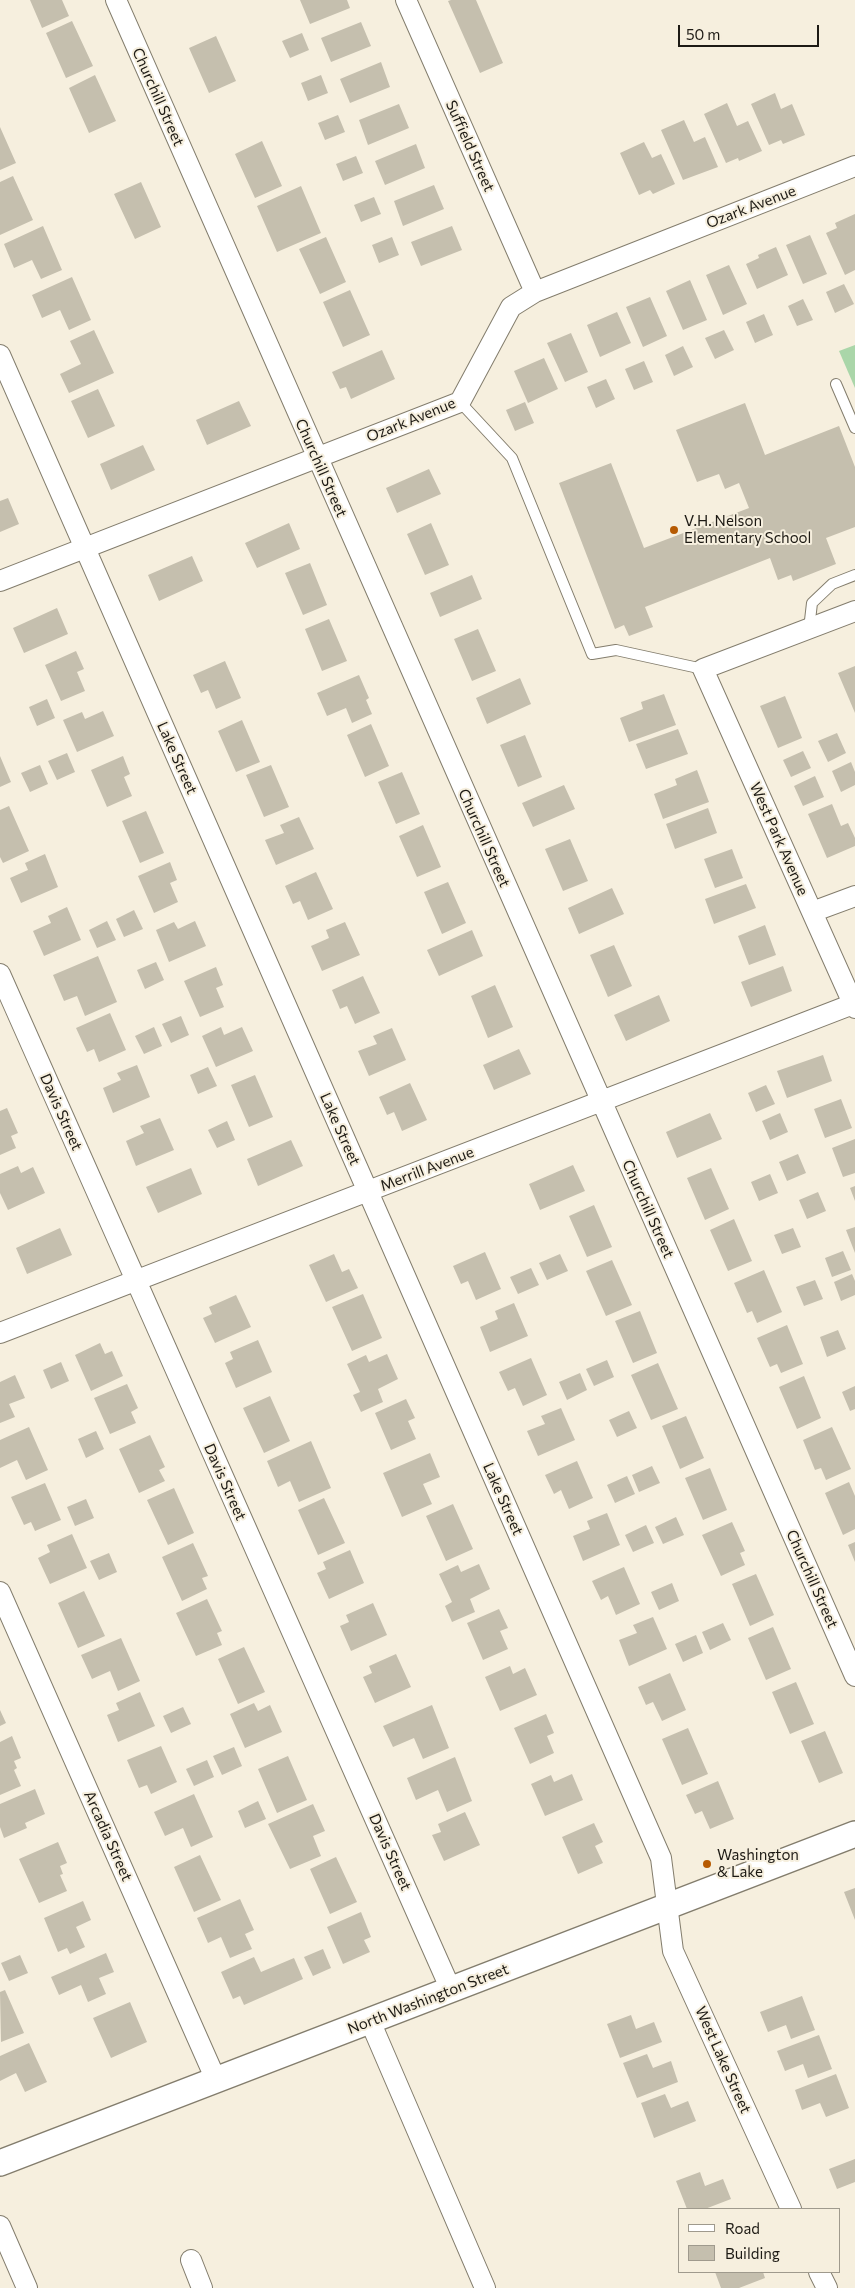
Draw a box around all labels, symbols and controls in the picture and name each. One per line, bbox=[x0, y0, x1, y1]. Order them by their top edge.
scale bar bbox=[680, 15, 821, 47]
text: 50 m bbox=[686, 25, 720, 43]
street label: Churchill Street bbox=[128, 45, 188, 149]
street label: Suffield Street bbox=[442, 97, 498, 195]
street label: Ozark Avenue bbox=[704, 182, 798, 232]
street label: Ozark Avenue bbox=[364, 394, 458, 446]
street label: Churchill Street bbox=[291, 416, 351, 520]
place label: V.H. Nelson Elementary School bbox=[684, 512, 811, 547]
marker: V.H. Nelson Elementary School bbox=[668, 524, 680, 536]
street label: Lake Street bbox=[153, 719, 201, 797]
street label: West Park Avenue bbox=[746, 780, 812, 898]
street label: Churchill Street bbox=[454, 786, 514, 890]
street label: Davis Street bbox=[36, 1071, 86, 1153]
street label: Lake Street bbox=[316, 1090, 364, 1168]
street label: Merrill Avenue bbox=[378, 1143, 476, 1195]
street label: Churchill Street bbox=[618, 1157, 678, 1261]
street label: Davis Street bbox=[200, 1441, 250, 1523]
street label: Lake Street bbox=[479, 1460, 527, 1538]
street label: Churchill Street bbox=[782, 1527, 842, 1631]
street label: Arcadia Street bbox=[80, 1788, 136, 1884]
street label: Davis Street bbox=[365, 1811, 415, 1893]
place label: Washington & Lake bbox=[717, 1846, 799, 1881]
marker: Washington & Lake bbox=[701, 1858, 713, 1870]
street label: North Washington Street bbox=[345, 1960, 511, 2038]
street label: West Lake Street bbox=[691, 2004, 755, 2116]
legend bbox=[678, 2208, 840, 2273]
text: Road bbox=[725, 2219, 760, 2237]
text: Building bbox=[725, 2244, 780, 2262]

